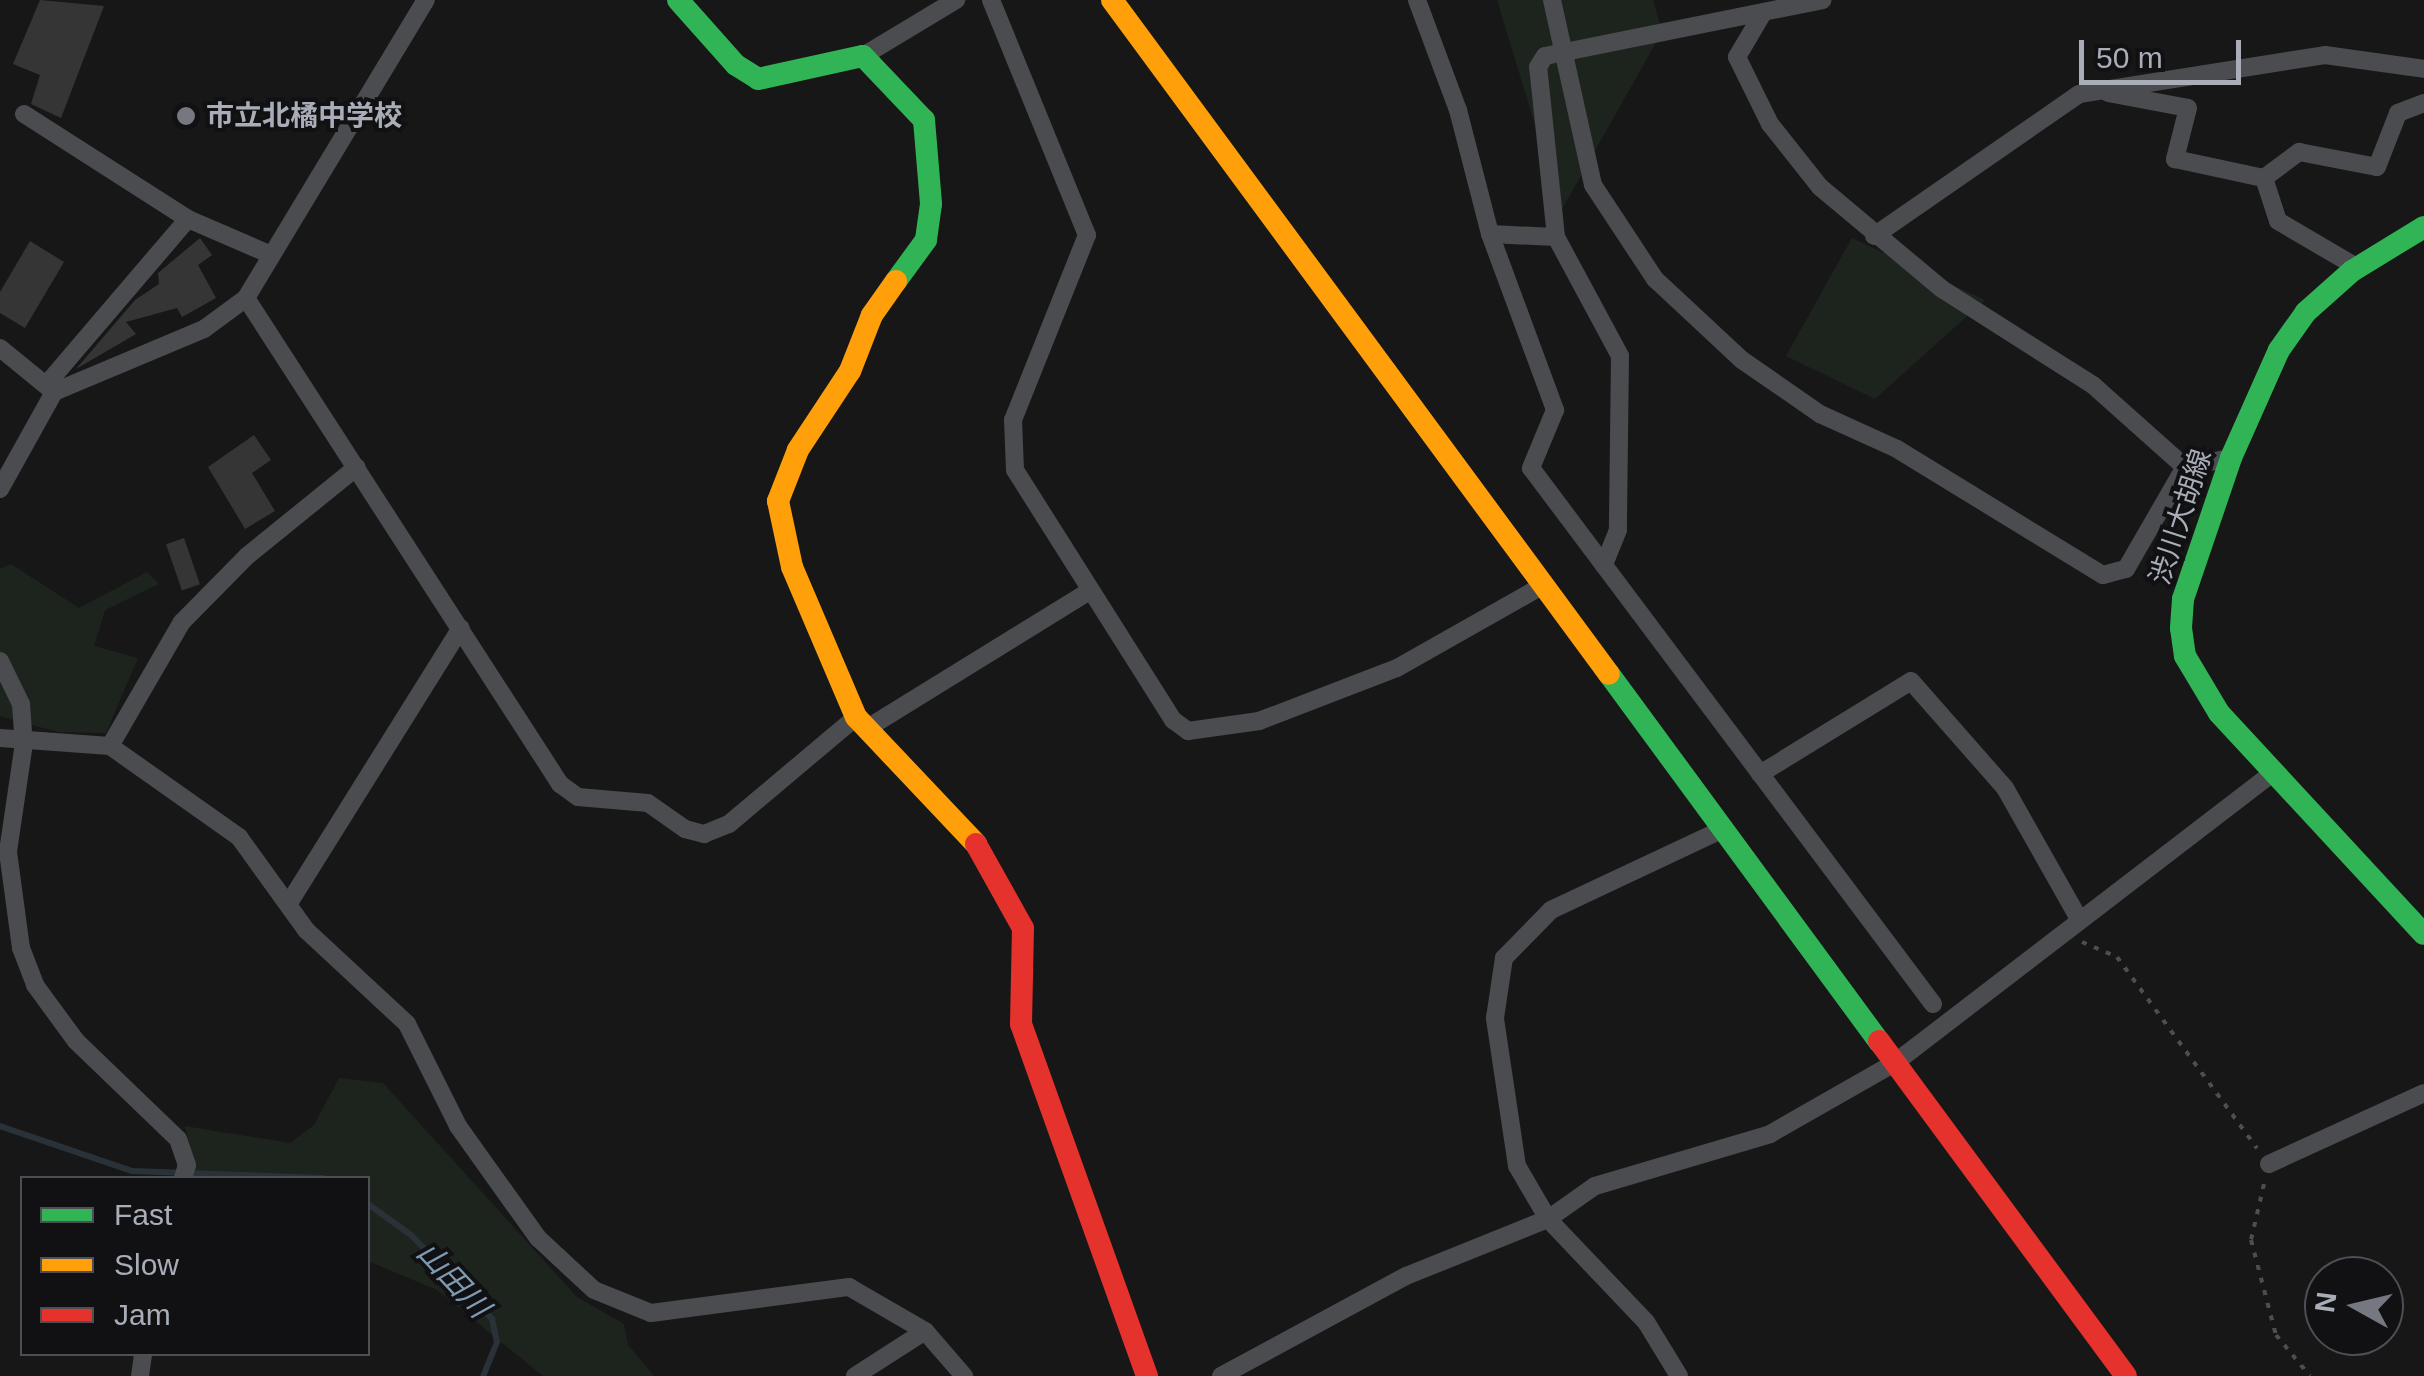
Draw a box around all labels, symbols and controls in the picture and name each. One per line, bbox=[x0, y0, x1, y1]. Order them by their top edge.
scale bar bbox=[2084, 20, 2246, 82]
text: 50 m bbox=[2096, 41, 2163, 74]
place label: 市立北橘中学校 bbox=[206, 99, 402, 133]
marker: 市立北橘中学校 bbox=[175, 105, 197, 127]
street label: 渋川大胡線 bbox=[2143, 445, 2219, 589]
legend bbox=[20, 1176, 370, 1356]
text: Fast bbox=[114, 1198, 172, 1231]
water label: 山田川 bbox=[409, 1235, 497, 1325]
text: Slow bbox=[114, 1248, 179, 1281]
north arrow bbox=[2304, 1256, 2404, 1356]
text: N bbox=[2309, 1290, 2343, 1314]
text: Jam bbox=[114, 1298, 171, 1331]

